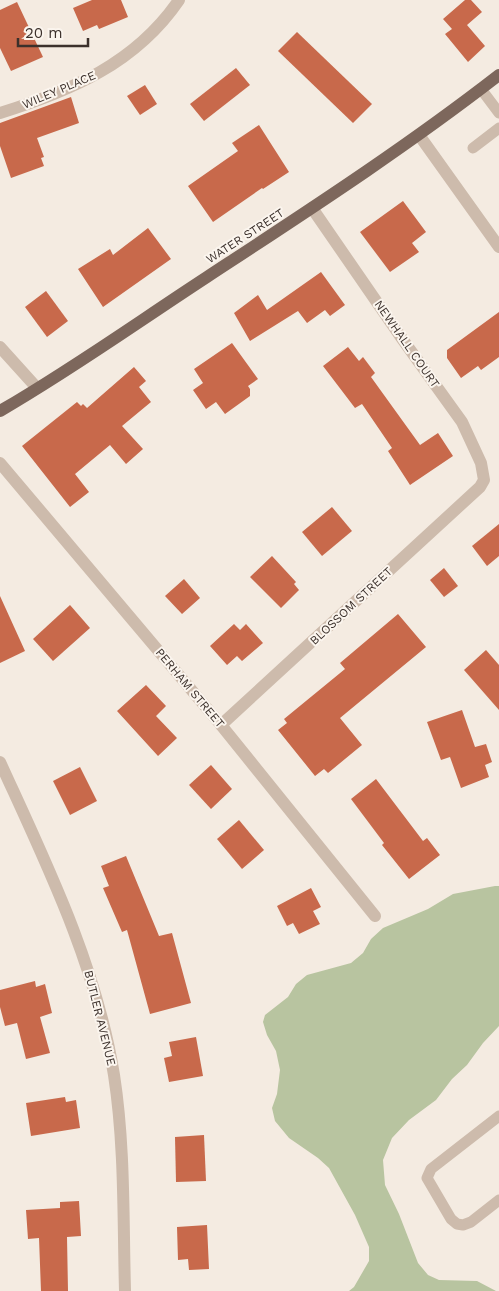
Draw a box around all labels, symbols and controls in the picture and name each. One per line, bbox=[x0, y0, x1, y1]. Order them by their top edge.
scale bar bbox=[18, 15, 88, 47]
text: 20 m bbox=[25, 24, 63, 42]
street label: WILEY PLACE bbox=[20, 68, 98, 112]
street label: WATER STREET bbox=[203, 206, 287, 266]
street label: NEWHALL COURT bbox=[372, 298, 442, 390]
street label: BLOSSOM STREET bbox=[307, 564, 395, 648]
street label: PERHAM STREET bbox=[153, 646, 227, 730]
street label: BUTLER AVENUE bbox=[81, 969, 119, 1067]

